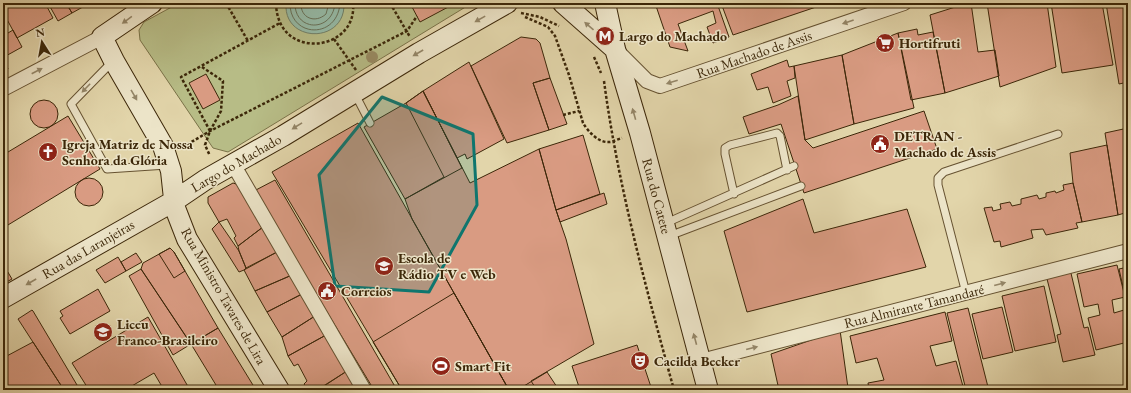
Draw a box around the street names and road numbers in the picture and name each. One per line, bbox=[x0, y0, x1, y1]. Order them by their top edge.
street label: Rua Machado de Assis bbox=[694, 26, 815, 82]
street label: Largo do Machado bbox=[188, 130, 285, 196]
street label: Rua do Catete bbox=[638, 156, 676, 236]
street label: Rua das Laranjeiras bbox=[38, 215, 138, 283]
street label: Rua Ministro Tavares de Lira bbox=[177, 224, 271, 368]
street label: Rua Almirante Tamandaré bbox=[842, 280, 986, 332]

